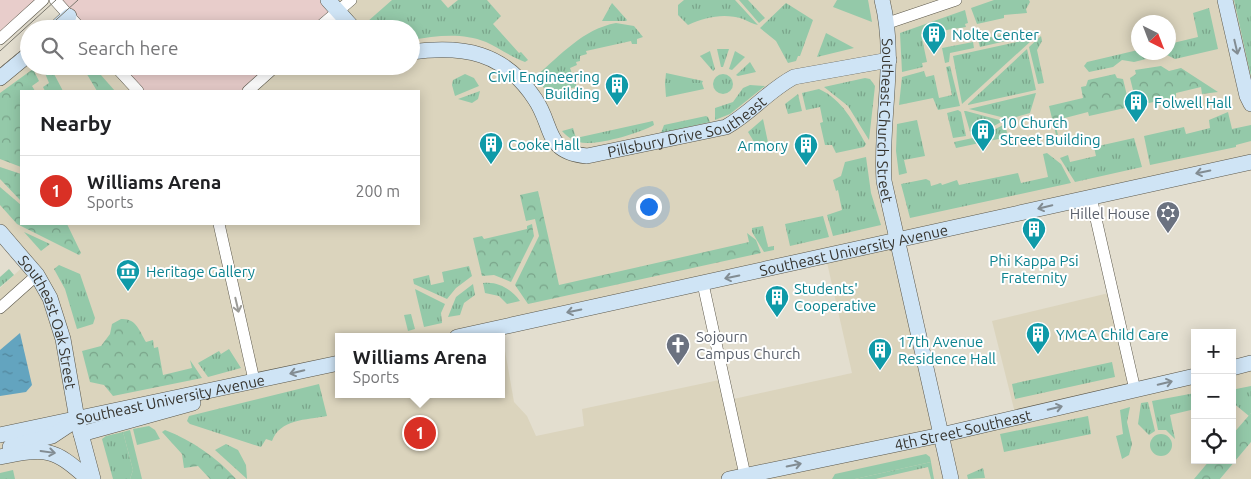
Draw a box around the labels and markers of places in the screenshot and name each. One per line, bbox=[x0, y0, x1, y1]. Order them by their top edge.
building icon: Nolte Center bbox=[921, 21, 947, 55]
place label: Nolte Center bbox=[952, 26, 1039, 43]
place label: Civil Engineering Building bbox=[488, 68, 600, 102]
building icon: Civil Engineering Building bbox=[604, 72, 630, 106]
building icon: Folwell Hall bbox=[1123, 89, 1149, 123]
place label: Folwell Hall bbox=[1154, 94, 1232, 111]
place label: 10 Church Street Building bbox=[1000, 114, 1101, 148]
building icon: 10 Church Street Building bbox=[970, 118, 996, 152]
building icon: Cooke Hall bbox=[478, 131, 504, 165]
building icon: Armory bbox=[793, 132, 819, 166]
place label: Cooke Hall bbox=[508, 136, 580, 153]
place label: Armory bbox=[738, 137, 788, 154]
synagogue icon: Hillel House bbox=[1155, 200, 1181, 234]
place label: Hillel House bbox=[1070, 205, 1150, 222]
building icon: Phi Kappa Psi Fraternity bbox=[1021, 216, 1047, 250]
place label: Phi Kappa Psi Fraternity bbox=[989, 252, 1079, 286]
museum icon: Heritage Gallery bbox=[115, 258, 141, 292]
place label: Heritage Gallery bbox=[146, 263, 255, 280]
place label: Students' Cooperative bbox=[794, 280, 876, 314]
building icon: Students' Cooperative bbox=[764, 284, 790, 318]
building icon: YMCA Child Care bbox=[1025, 321, 1051, 355]
place label: YMCA Child Care bbox=[1056, 326, 1169, 343]
place label: Sojourn Campus Church bbox=[696, 328, 801, 362]
church icon: Sojourn Campus Church bbox=[665, 332, 691, 366]
place label: 17th Avenue Residence Hall bbox=[898, 333, 996, 367]
building icon: 17th Avenue Residence Hall bbox=[867, 337, 893, 371]
pin: 1 bbox=[404, 414, 436, 452]

